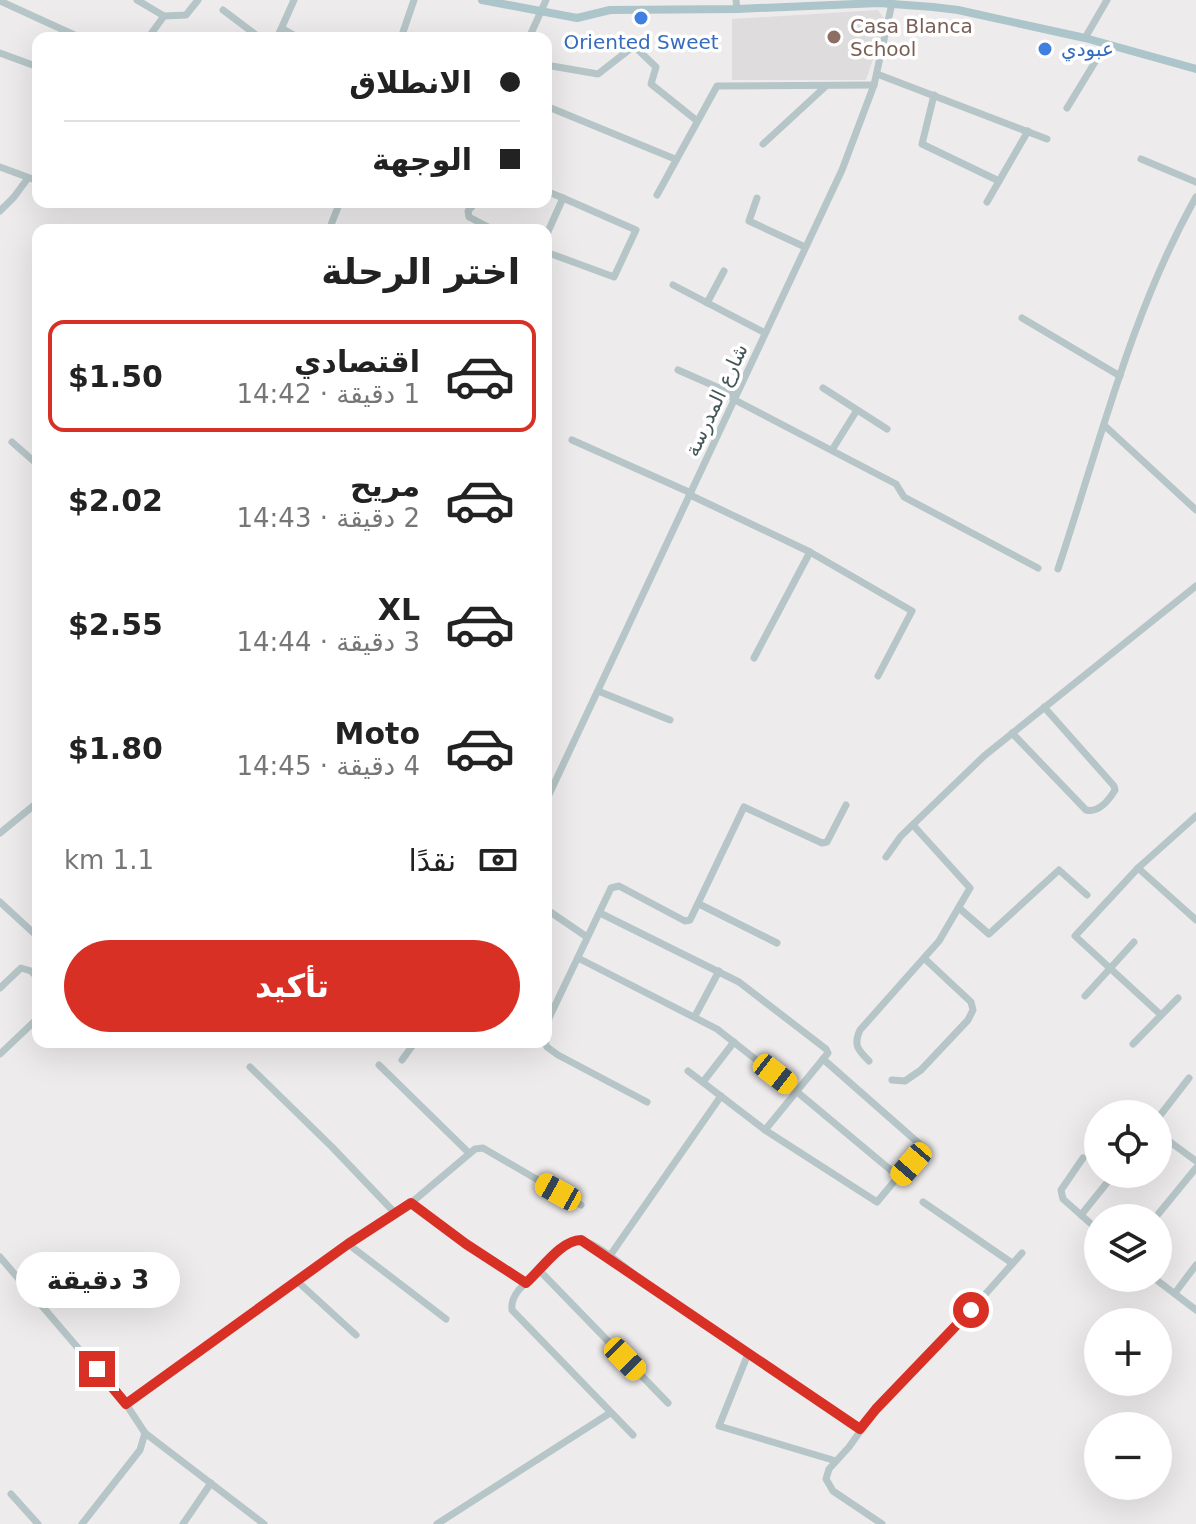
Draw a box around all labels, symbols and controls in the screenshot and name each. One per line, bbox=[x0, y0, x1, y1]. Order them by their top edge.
marker: Oriented Sweet bbox=[632, 9, 650, 27]
place label: Casa Blanca School bbox=[850, 14, 973, 61]
marker: Casa Blanca School bbox=[825, 28, 843, 46]
place label: Oriented Sweet bbox=[563, 30, 719, 54]
place label: عبودي bbox=[1061, 37, 1114, 62]
marker: عبودي bbox=[1036, 40, 1054, 58]
text: الانطلاق bbox=[349, 65, 472, 100]
text: الوجهة bbox=[372, 142, 472, 177]
text: اختر الرحلة bbox=[321, 251, 520, 292]
icon: car bbox=[444, 340, 516, 412]
street label: شارع المدرسة bbox=[679, 340, 753, 460]
text: اقتصادي bbox=[294, 344, 420, 379]
text: $1.50 bbox=[68, 359, 163, 394]
text: 1 دقيقة · 14:42 bbox=[237, 379, 420, 409]
icon: car bbox=[444, 464, 516, 536]
text: مريح bbox=[350, 468, 420, 503]
text: $2.02 bbox=[68, 483, 163, 518]
text: 2 دقيقة · 14:43 bbox=[237, 503, 420, 533]
icon: car bbox=[444, 588, 516, 660]
text: XL bbox=[378, 592, 420, 627]
text: $2.55 bbox=[68, 607, 163, 642]
text: 3 دقيقة · 14:44 bbox=[237, 627, 420, 657]
icon: car bbox=[444, 712, 516, 784]
text: Moto bbox=[335, 716, 420, 751]
text: $1.80 bbox=[68, 731, 163, 766]
text: 4 دقيقة · 14:45 bbox=[237, 751, 420, 781]
icon: cash bbox=[476, 838, 520, 882]
text: نقدًا bbox=[408, 843, 456, 878]
text: 1.1 km bbox=[64, 845, 154, 875]
button: تأكيد bbox=[64, 940, 520, 1032]
car bbox=[749, 1050, 801, 1098]
map controls bbox=[1084, 1100, 1172, 1500]
button: locate bbox=[1084, 1100, 1172, 1188]
car bbox=[886, 1138, 936, 1190]
car bbox=[531, 1170, 585, 1214]
button: layers bbox=[1084, 1204, 1172, 1292]
callout: 3 دقيقة bbox=[15, 1253, 179, 1309]
text: 3 دقيقة bbox=[47, 1265, 149, 1295]
route start bbox=[953, 1292, 989, 1328]
button: + bbox=[1084, 1308, 1172, 1396]
car bbox=[600, 1333, 650, 1385]
route end bbox=[79, 1351, 115, 1387]
button: − bbox=[1084, 1412, 1172, 1500]

